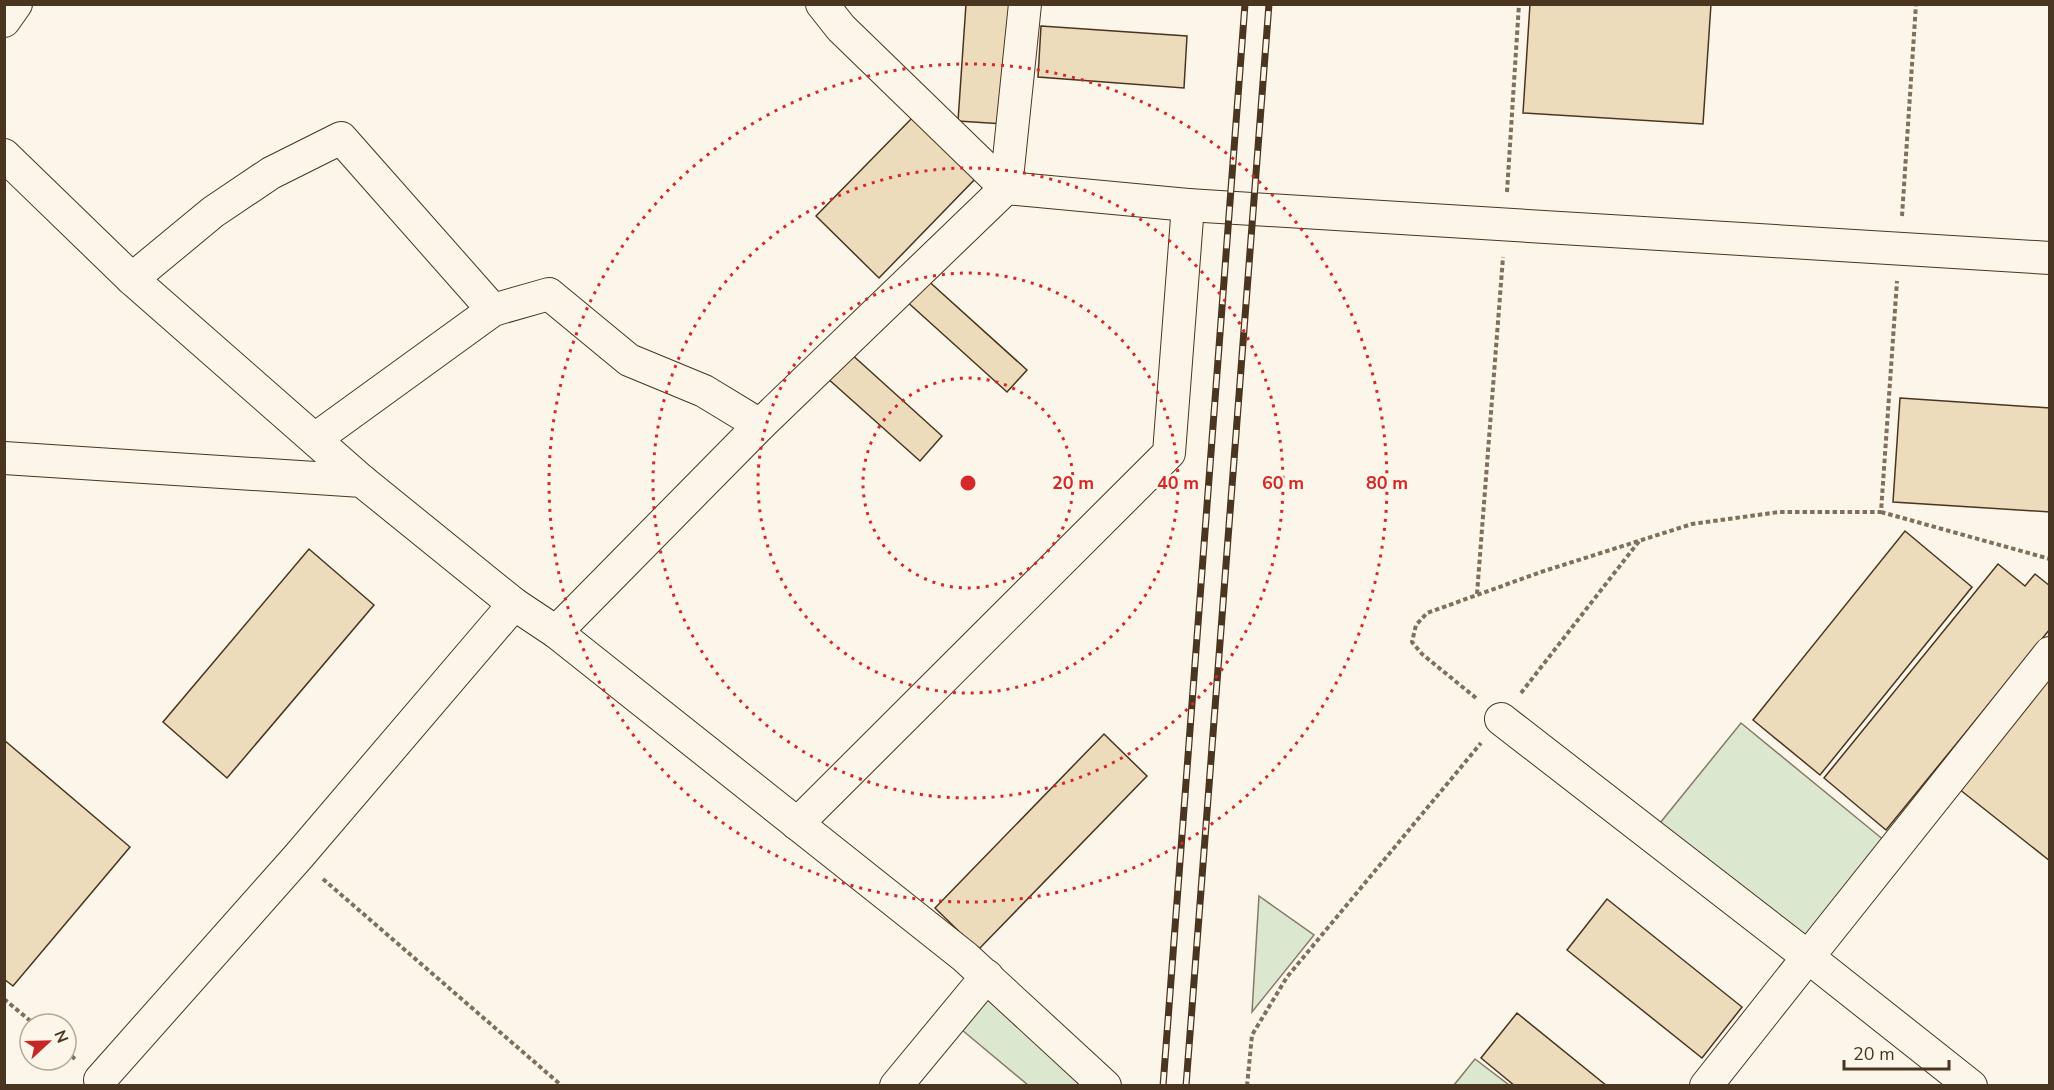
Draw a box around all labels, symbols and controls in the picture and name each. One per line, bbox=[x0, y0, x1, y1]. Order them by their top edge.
text: 20 m bbox=[1052, 471, 1094, 495]
text: 40 m bbox=[1157, 471, 1199, 495]
text: 60 m bbox=[1262, 471, 1304, 495]
text: 80 m bbox=[1366, 471, 1408, 495]
centre of rings bbox=[958, 473, 978, 493]
north arrow bbox=[18, 1012, 78, 1072]
text: N bbox=[49, 1027, 73, 1046]
scale bar bbox=[1844, 1033, 1949, 1071]
text: 20 m bbox=[1853, 1042, 1895, 1066]

